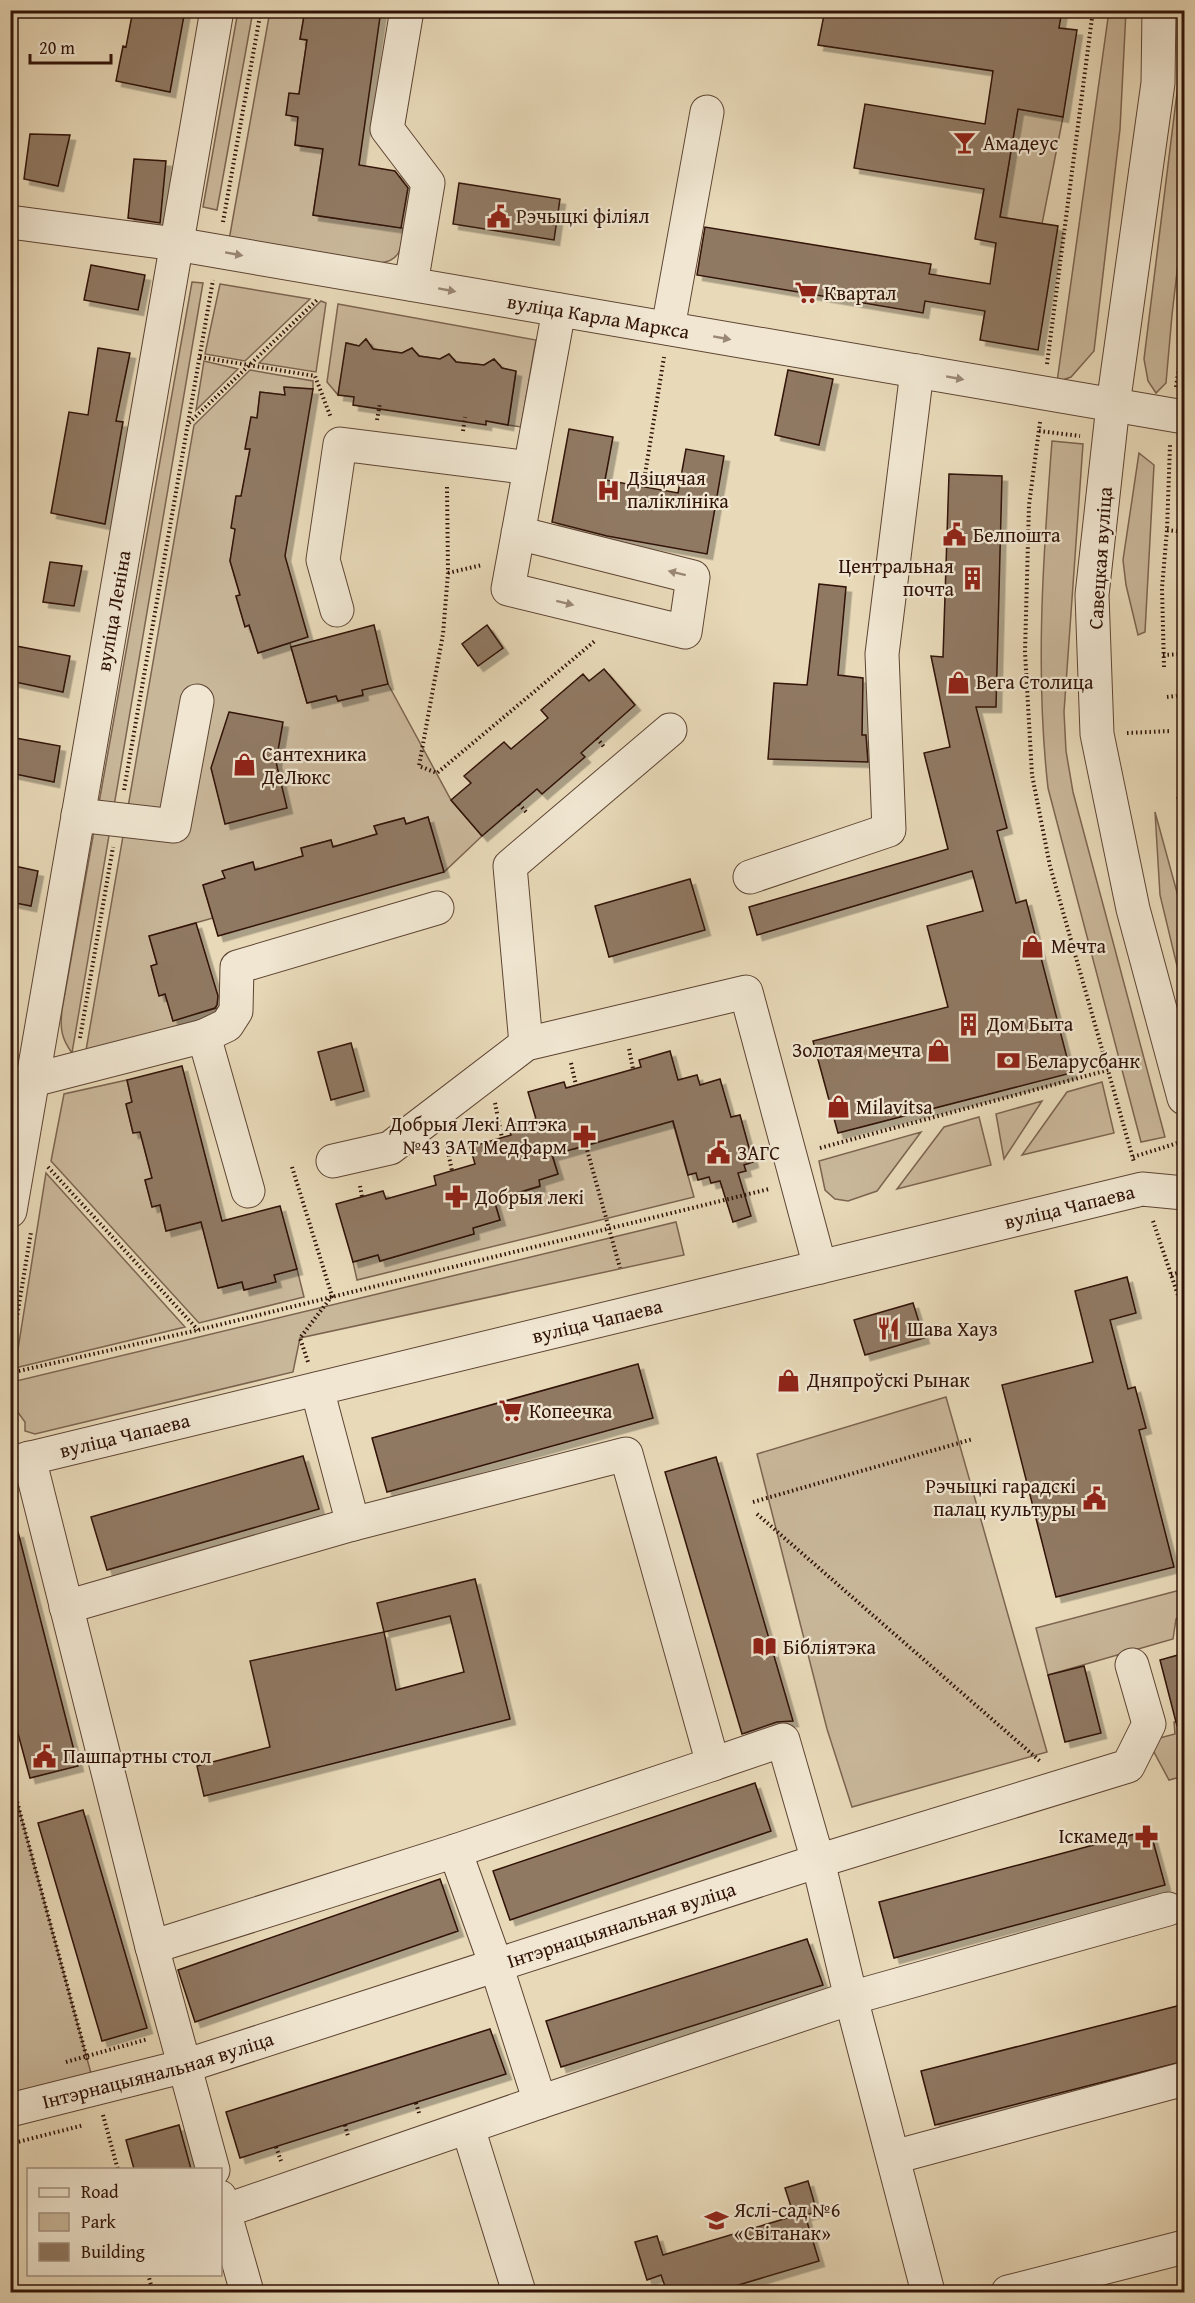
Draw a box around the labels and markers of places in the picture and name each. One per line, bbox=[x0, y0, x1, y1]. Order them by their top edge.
place label: Амадеус bbox=[983, 128, 1058, 157]
bar icon: Амадеус bbox=[952, 130, 978, 156]
place label: Рэчыцкі філіял bbox=[516, 201, 649, 230]
public building icon: Рэчыцкі філіял bbox=[485, 203, 511, 229]
place label: Квартал bbox=[824, 278, 897, 307]
supermarket icon: Квартал bbox=[793, 280, 819, 306]
place label: Дзіцячая паліклініка bbox=[626, 463, 729, 515]
hospital icon: Дзіцячая паліклініка bbox=[596, 477, 622, 503]
place label: Белпошта bbox=[973, 520, 1061, 549]
public building icon: Белпошта bbox=[942, 522, 968, 548]
place label: Центральная почта bbox=[838, 551, 954, 603]
building icon: Центральная почта bbox=[959, 565, 985, 591]
place label: Вега Столица bbox=[976, 667, 1094, 696]
shop icon: Вега Столица bbox=[945, 669, 971, 695]
place label: Сантехника ДеЛюкс bbox=[261, 739, 367, 791]
shop icon: Сантехника ДеЛюкс bbox=[231, 752, 257, 778]
place label: Мечта bbox=[1051, 931, 1106, 960]
shop icon: Мечта bbox=[1020, 933, 1046, 959]
place label: Дом Быта bbox=[986, 1009, 1074, 1038]
building icon: Дом Быта bbox=[956, 1011, 982, 1037]
place label: Золотая мечта bbox=[792, 1035, 921, 1064]
shop icon: Золотая мечта bbox=[926, 1037, 952, 1063]
place label: Беларусбанк bbox=[1027, 1046, 1140, 1075]
bank icon: Беларусбанк bbox=[996, 1048, 1022, 1074]
place label: Milavitsa bbox=[856, 1092, 933, 1121]
shop icon: Milavitsa bbox=[825, 1094, 851, 1120]
place label: Добрыя Лекі Аптэка №43 ЗАТ Медфарм bbox=[388, 1109, 567, 1161]
pharmacy icon: Добрыя Лекі Аптэка №43 ЗАТ Медфарм bbox=[572, 1123, 598, 1149]
place label: ЗАГС bbox=[737, 1138, 780, 1167]
public building icon: ЗАГС bbox=[706, 1140, 732, 1166]
place label: Добрыя лекі bbox=[474, 1182, 584, 1211]
pharmacy icon: Добрыя лекі bbox=[444, 1184, 470, 1210]
place label: Шава Хауз bbox=[907, 1314, 998, 1343]
restaurant icon: Шава Хауз bbox=[876, 1316, 902, 1342]
place label: Дняпроўскі Рынак bbox=[806, 1365, 970, 1394]
shop icon: Дняпроўскі Рынак bbox=[776, 1367, 802, 1393]
place label: Копеечка bbox=[529, 1396, 613, 1425]
supermarket icon: Копеечка bbox=[498, 1398, 524, 1424]
place label: Рэчыцкі гарадскі палац культуры bbox=[925, 1471, 1076, 1523]
public building icon: Рэчыцкі гарадскі палац культуры bbox=[1081, 1485, 1107, 1511]
place label: Бібліятэка bbox=[783, 1632, 876, 1661]
library icon: Бібліятэка bbox=[752, 1634, 778, 1660]
place label: Пашпартны стол bbox=[63, 1741, 212, 1770]
public building icon: Пашпартны стол bbox=[32, 1743, 58, 1769]
place label: Іскамед bbox=[1058, 1821, 1128, 1850]
pharmacy icon: Іскамед bbox=[1133, 1823, 1159, 1849]
place label: Яслі-сад №6 «Світанак» bbox=[733, 2195, 840, 2247]
school or university icon: Яслі-сад №6 «Світанак» bbox=[703, 2208, 729, 2234]

